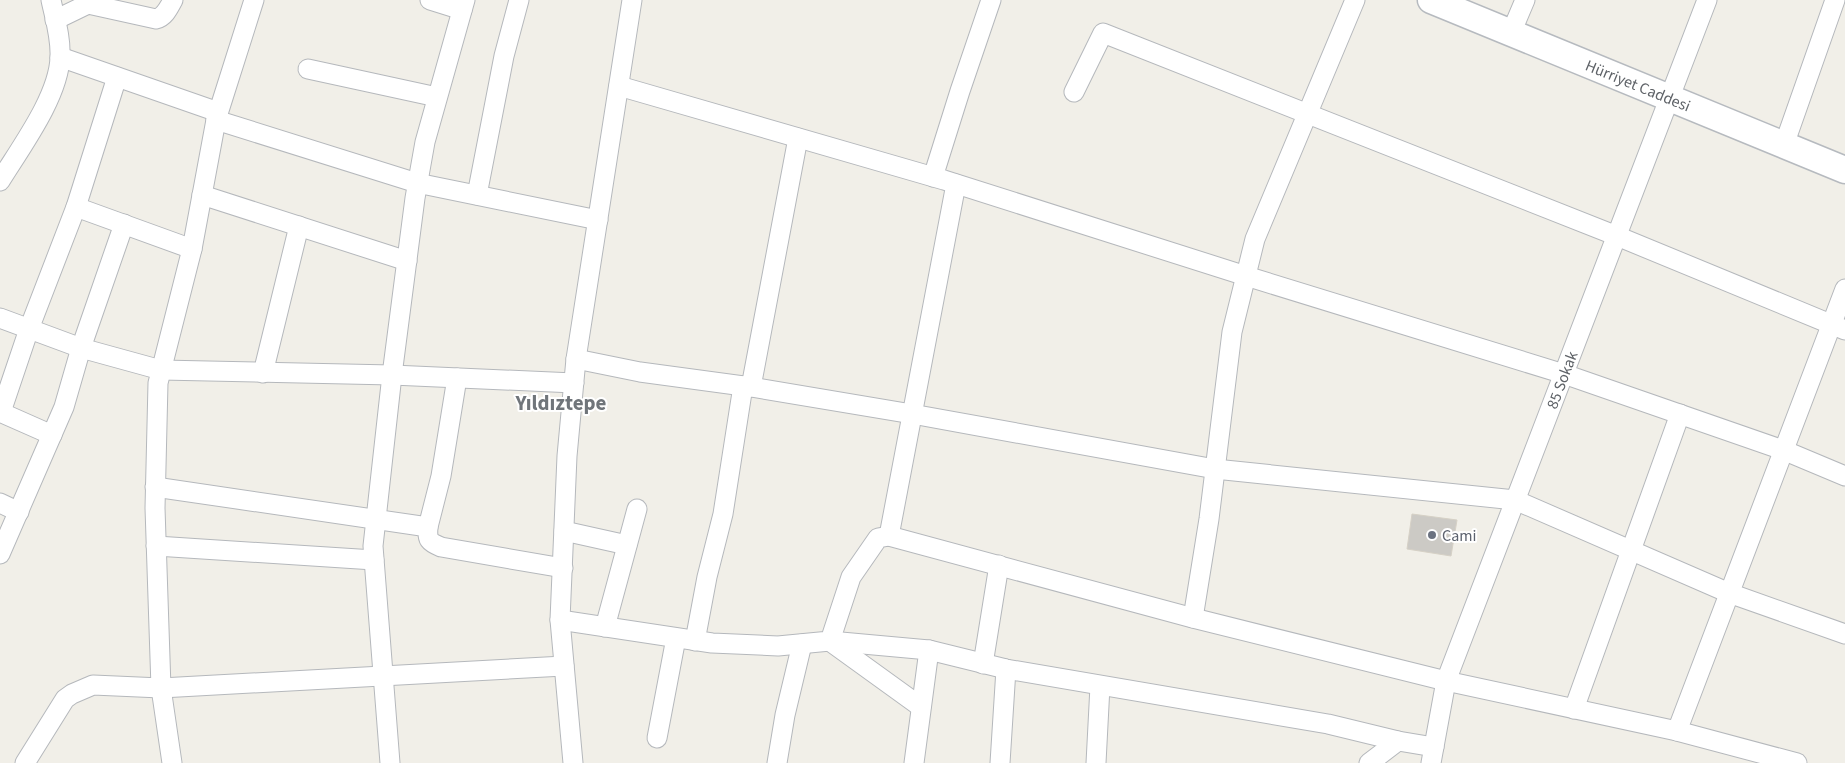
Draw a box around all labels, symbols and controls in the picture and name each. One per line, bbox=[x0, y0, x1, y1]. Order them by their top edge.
street label: Hürriyet Caddesi bbox=[1582, 55, 1694, 117]
street label: 85 Sokak bbox=[1541, 348, 1583, 412]
district label: Yıldıztepe bbox=[515, 388, 607, 418]
place label: Cami bbox=[1442, 525, 1476, 547]
marker: Cami bbox=[1426, 529, 1438, 541]

